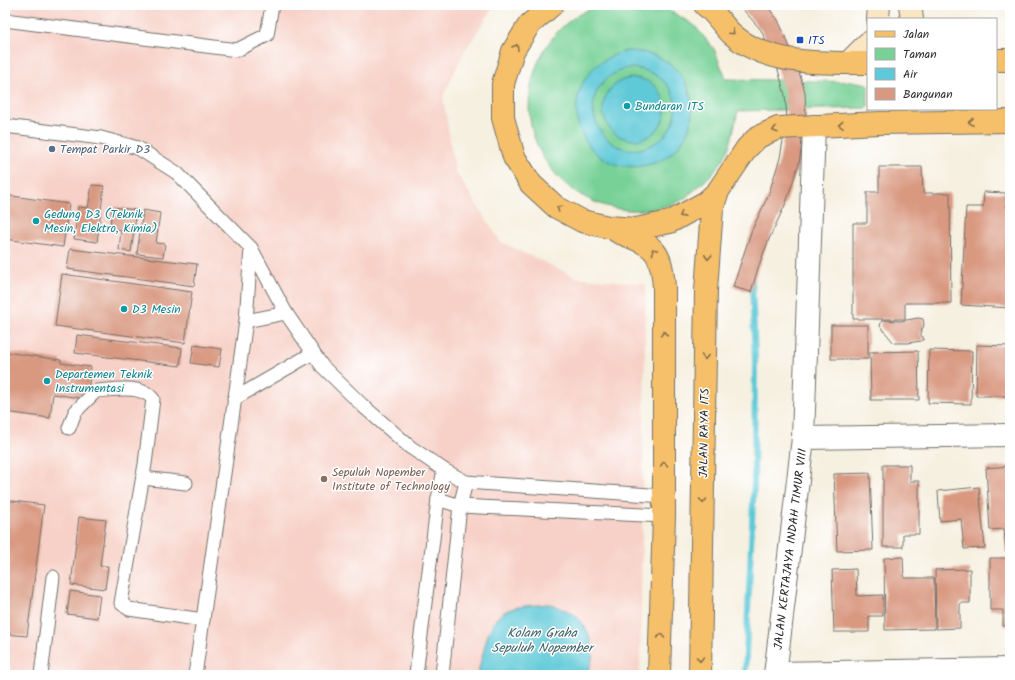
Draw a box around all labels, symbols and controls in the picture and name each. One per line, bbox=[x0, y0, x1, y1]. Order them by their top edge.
legend bbox=[867, 18, 997, 110]
text: Jalan bbox=[903, 25, 929, 44]
one-way arrow bbox=[727, 28, 735, 35]
place label: ITS bbox=[808, 31, 825, 50]
marker: ITS bbox=[795, 35, 805, 45]
one-way arrow bbox=[511, 44, 519, 51]
text: Taman bbox=[903, 45, 937, 64]
text: Air bbox=[903, 65, 918, 84]
text: Bangunan bbox=[903, 85, 953, 104]
place label: Bundaran ITS bbox=[635, 97, 704, 116]
marker: Bundaran ITS bbox=[622, 101, 632, 111]
one-way arrow bbox=[968, 118, 974, 126]
one-way arrow bbox=[838, 121, 844, 129]
one-way arrow bbox=[772, 125, 779, 134]
place label: Tempat Parkir D3 bbox=[60, 140, 150, 159]
marker: Tempat Parkir D3 bbox=[47, 144, 57, 154]
place label: Gedung D3 (Teknik Mesin, Elektro, Kimia) bbox=[44, 205, 157, 238]
one-way arrow bbox=[556, 205, 563, 212]
one-way arrow bbox=[679, 211, 686, 218]
marker: Gedung D3 (Teknik Mesin, Elektro, Kimia) bbox=[31, 216, 41, 226]
one-way arrow bbox=[652, 248, 659, 256]
one-way arrow bbox=[704, 254, 712, 260]
place label: D3 Mesin bbox=[132, 300, 181, 319]
marker: D3 Mesin bbox=[119, 304, 129, 314]
one-way arrow bbox=[660, 331, 668, 337]
one-way arrow bbox=[701, 354, 709, 360]
place label: Departemen Teknik Instrumentasi bbox=[55, 365, 152, 398]
marker: Departemen Teknik Instrumentasi bbox=[42, 376, 52, 386]
street label: JALAN RAYA ITS bbox=[694, 387, 715, 478]
street label: JALAN KERTAJAYA INDAH TIMUR VIII bbox=[769, 447, 812, 651]
one-way arrow bbox=[660, 461, 668, 467]
place label: Sepuluh Nopember Institute of Technology bbox=[332, 463, 450, 496]
marker: Sepuluh Nopember Institute of Technology bbox=[319, 474, 329, 484]
one-way arrow bbox=[699, 498, 707, 504]
water label: Kolam Graha Sepuluh Nopember bbox=[492, 623, 595, 659]
one-way arrow bbox=[656, 633, 665, 639]
one-way arrow bbox=[696, 656, 704, 662]

